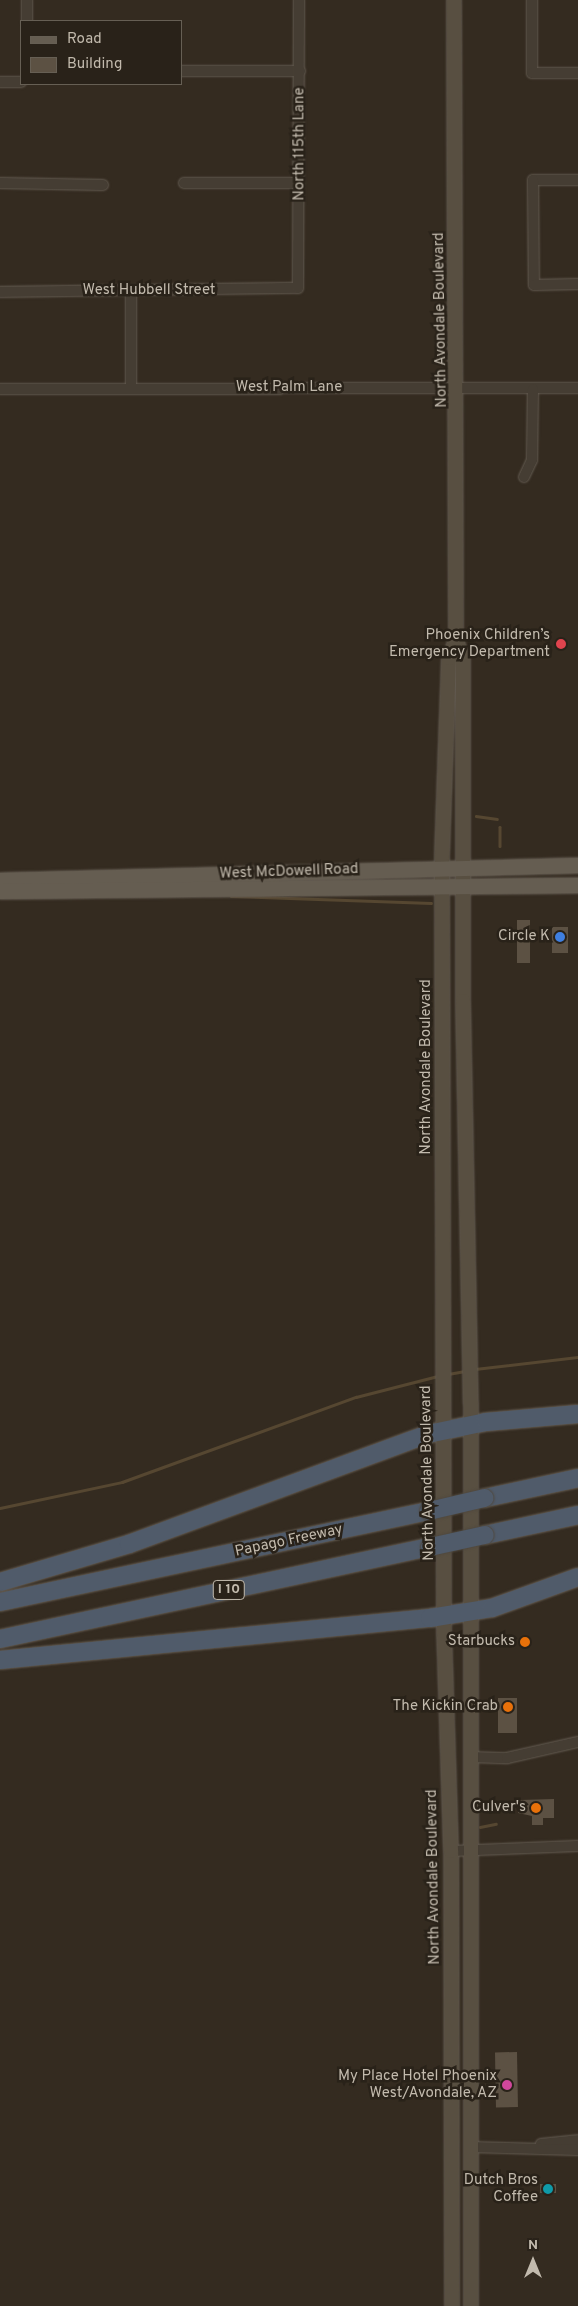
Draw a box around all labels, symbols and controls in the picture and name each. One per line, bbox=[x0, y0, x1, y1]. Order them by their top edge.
legend bbox=[20, 20, 182, 85]
text: Road bbox=[67, 30, 102, 49]
text: Building bbox=[67, 55, 122, 74]
street label: North 115th Lane bbox=[291, 87, 309, 201]
street label: North Avondale Boulevard bbox=[430, 232, 452, 408]
street label: West Hubbell Street bbox=[82, 282, 216, 300]
street label: West Palm Lane bbox=[236, 379, 342, 397]
place label: Phoenix Children’s Emergency Department bbox=[389, 626, 550, 661]
marker: Phoenix Children’s Emergency Department bbox=[554, 637, 568, 651]
street label: West McDowell Road bbox=[219, 861, 359, 883]
place label: Circle K bbox=[498, 928, 550, 946]
marker: Circle K bbox=[554, 931, 566, 943]
street label: North Avondale Boulevard bbox=[418, 979, 436, 1155]
street label: North Avondale Boulevard bbox=[417, 1385, 439, 1561]
street label: Papago Freeway bbox=[233, 1521, 345, 1561]
road number: I 10 bbox=[213, 1578, 245, 1602]
place label: Starbucks bbox=[448, 1633, 515, 1651]
marker: Starbucks bbox=[519, 1636, 531, 1648]
place label: The Kickin Crab bbox=[392, 1698, 498, 1716]
marker: The Kickin Crab bbox=[502, 1701, 514, 1713]
street label: North Avondale Boulevard bbox=[423, 1789, 445, 1965]
place label: Culver's bbox=[472, 1799, 526, 1817]
marker: Culver's bbox=[530, 1802, 542, 1814]
place label: My Place Hotel Phoenix West/Avondale, AZ bbox=[338, 2067, 497, 2102]
marker: My Place Hotel Phoenix West/Avondale, AZ bbox=[501, 2079, 513, 2091]
place label: Dutch Bros Coffee bbox=[464, 2171, 538, 2206]
marker: Dutch Bros Coffee bbox=[542, 2183, 554, 2195]
north arrow bbox=[508, 2236, 558, 2286]
text: N bbox=[528, 2237, 538, 2254]

